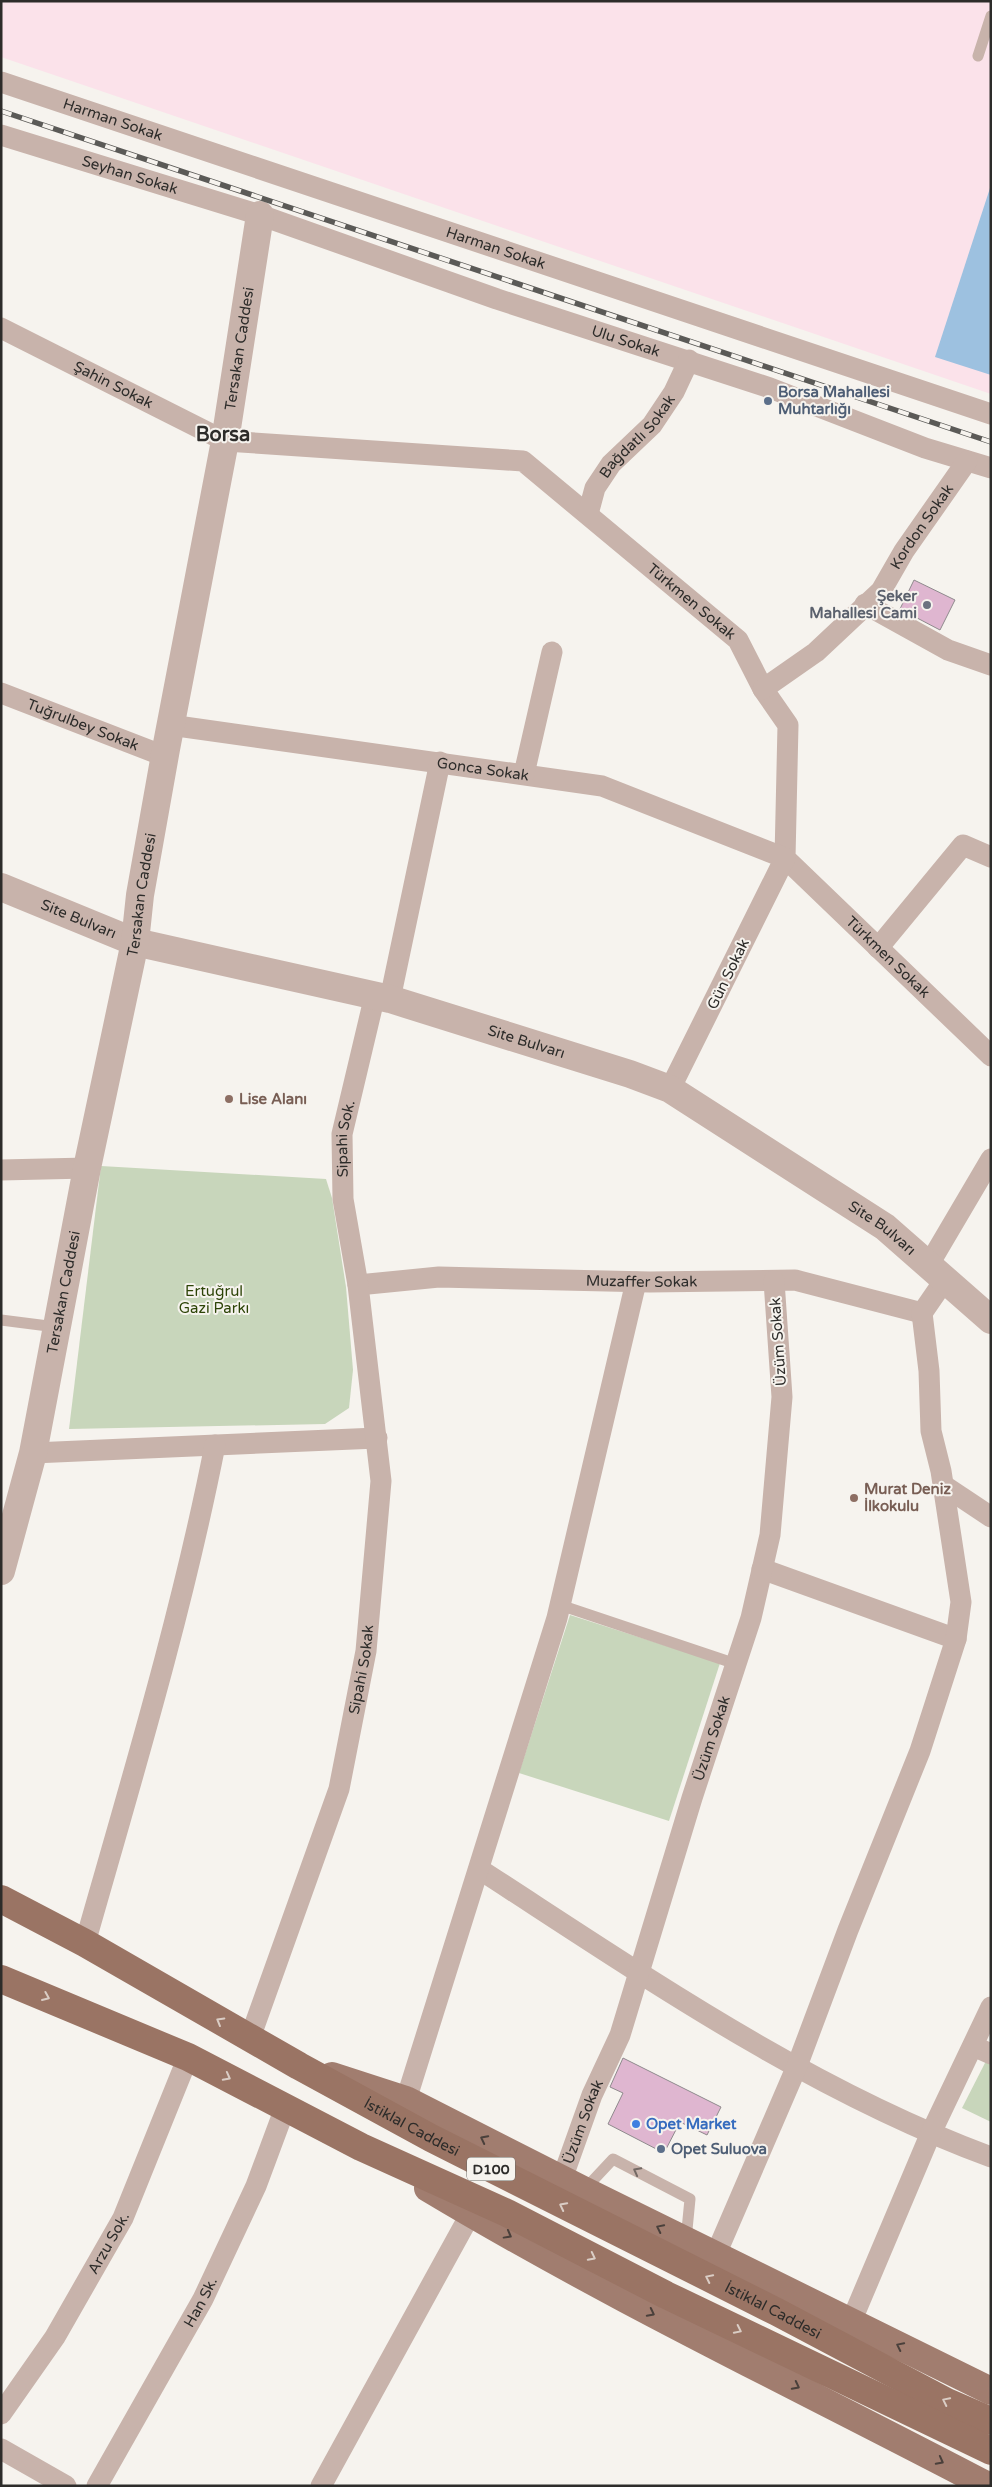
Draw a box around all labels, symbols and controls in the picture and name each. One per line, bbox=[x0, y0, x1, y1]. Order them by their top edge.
street label: Harman Sokak bbox=[61, 94, 165, 145]
street label: Seyhan Sokak bbox=[80, 152, 180, 198]
street label: Harman Sokak bbox=[444, 223, 548, 273]
street label: Tersakan Caddesi bbox=[221, 286, 258, 412]
street label: Ulu Sokak bbox=[589, 321, 662, 361]
street label: Şahin Sokak bbox=[71, 357, 156, 412]
place label: Borsa Mahallesi Muhtarlığı bbox=[778, 383, 890, 419]
street label: Bağdatlı Sokak bbox=[595, 391, 679, 481]
marker: Borsa Mahallesi Muhtarlığı bbox=[762, 395, 774, 407]
district label: Borsa bbox=[196, 423, 250, 447]
street label: Kordon Sokak bbox=[886, 480, 957, 572]
street label: Türkmen Sokak bbox=[644, 559, 740, 643]
place label: Şeker Mahallesi Cami bbox=[809, 587, 917, 622]
marker: Şeker Mahallesi Cami bbox=[921, 599, 933, 611]
street label: Tuğrulbey Sokak bbox=[25, 695, 142, 754]
street label: Gonca Sokak bbox=[436, 754, 530, 785]
street label: Tersakan Caddesi bbox=[123, 832, 160, 958]
street label: Site Bulvarı bbox=[38, 895, 119, 942]
street label: Türkmen Sokak bbox=[842, 912, 934, 1001]
street label: Gün Sokak bbox=[703, 936, 753, 1012]
street label: Site Bulvarı bbox=[486, 1021, 567, 1062]
place label: Lise Alanı bbox=[239, 1090, 307, 1108]
marker: Lise Alanı bbox=[223, 1093, 235, 1105]
street label: Sipahi Sok. bbox=[333, 1098, 359, 1178]
street label: Site Bulvarı bbox=[845, 1197, 920, 1259]
street label: Tersakan Caddesi bbox=[43, 1229, 84, 1355]
street label: Muzaffer Sokak bbox=[586, 1271, 697, 1291]
park label: Ertuğrul Gazi Parkı bbox=[179, 1282, 249, 1317]
street label: Üzüm Sokak bbox=[766, 1297, 790, 1387]
place label: Murat Deniz İlkokulu bbox=[864, 1480, 951, 1515]
marker: Murat Deniz İlkokulu bbox=[848, 1492, 860, 1504]
street label: Sipahi Sokak bbox=[345, 1624, 377, 1716]
street label: Üzüm Sokak bbox=[689, 1693, 734, 1783]
one-way arrow bbox=[41, 1991, 50, 2002]
one-way arrow bbox=[217, 2017, 226, 2027]
one-way arrow bbox=[222, 2071, 231, 2081]
street label: Üzüm Sokak bbox=[559, 2077, 607, 2166]
street label: İstiklal Caddesi bbox=[361, 2094, 463, 2160]
place label: Opet Market bbox=[646, 2115, 737, 2134]
marker: Opet Market bbox=[630, 2118, 642, 2130]
one-way arrow bbox=[480, 2135, 489, 2145]
place label: Opet Suluova bbox=[671, 2140, 767, 2159]
marker: Opet Suluova bbox=[655, 2143, 667, 2155]
road number: D100 bbox=[467, 2158, 515, 2180]
one-way arrow bbox=[633, 2167, 642, 2177]
one-way arrow bbox=[560, 2202, 569, 2212]
street label: Arzu Sok. bbox=[84, 2210, 133, 2277]
one-way arrow bbox=[656, 2223, 665, 2234]
one-way arrow bbox=[503, 2229, 512, 2239]
one-way arrow bbox=[587, 2251, 596, 2261]
street label: Han Sk. bbox=[180, 2274, 221, 2330]
one-way arrow bbox=[705, 2274, 714, 2284]
street label: İstiklal Caddesi bbox=[722, 2278, 824, 2343]
one-way arrow bbox=[645, 2307, 654, 2317]
one-way arrow bbox=[732, 2324, 741, 2334]
one-way arrow bbox=[896, 2342, 905, 2352]
one-way arrow bbox=[790, 2380, 799, 2390]
one-way arrow bbox=[943, 2397, 952, 2407]
one-way arrow bbox=[935, 2455, 944, 2465]

